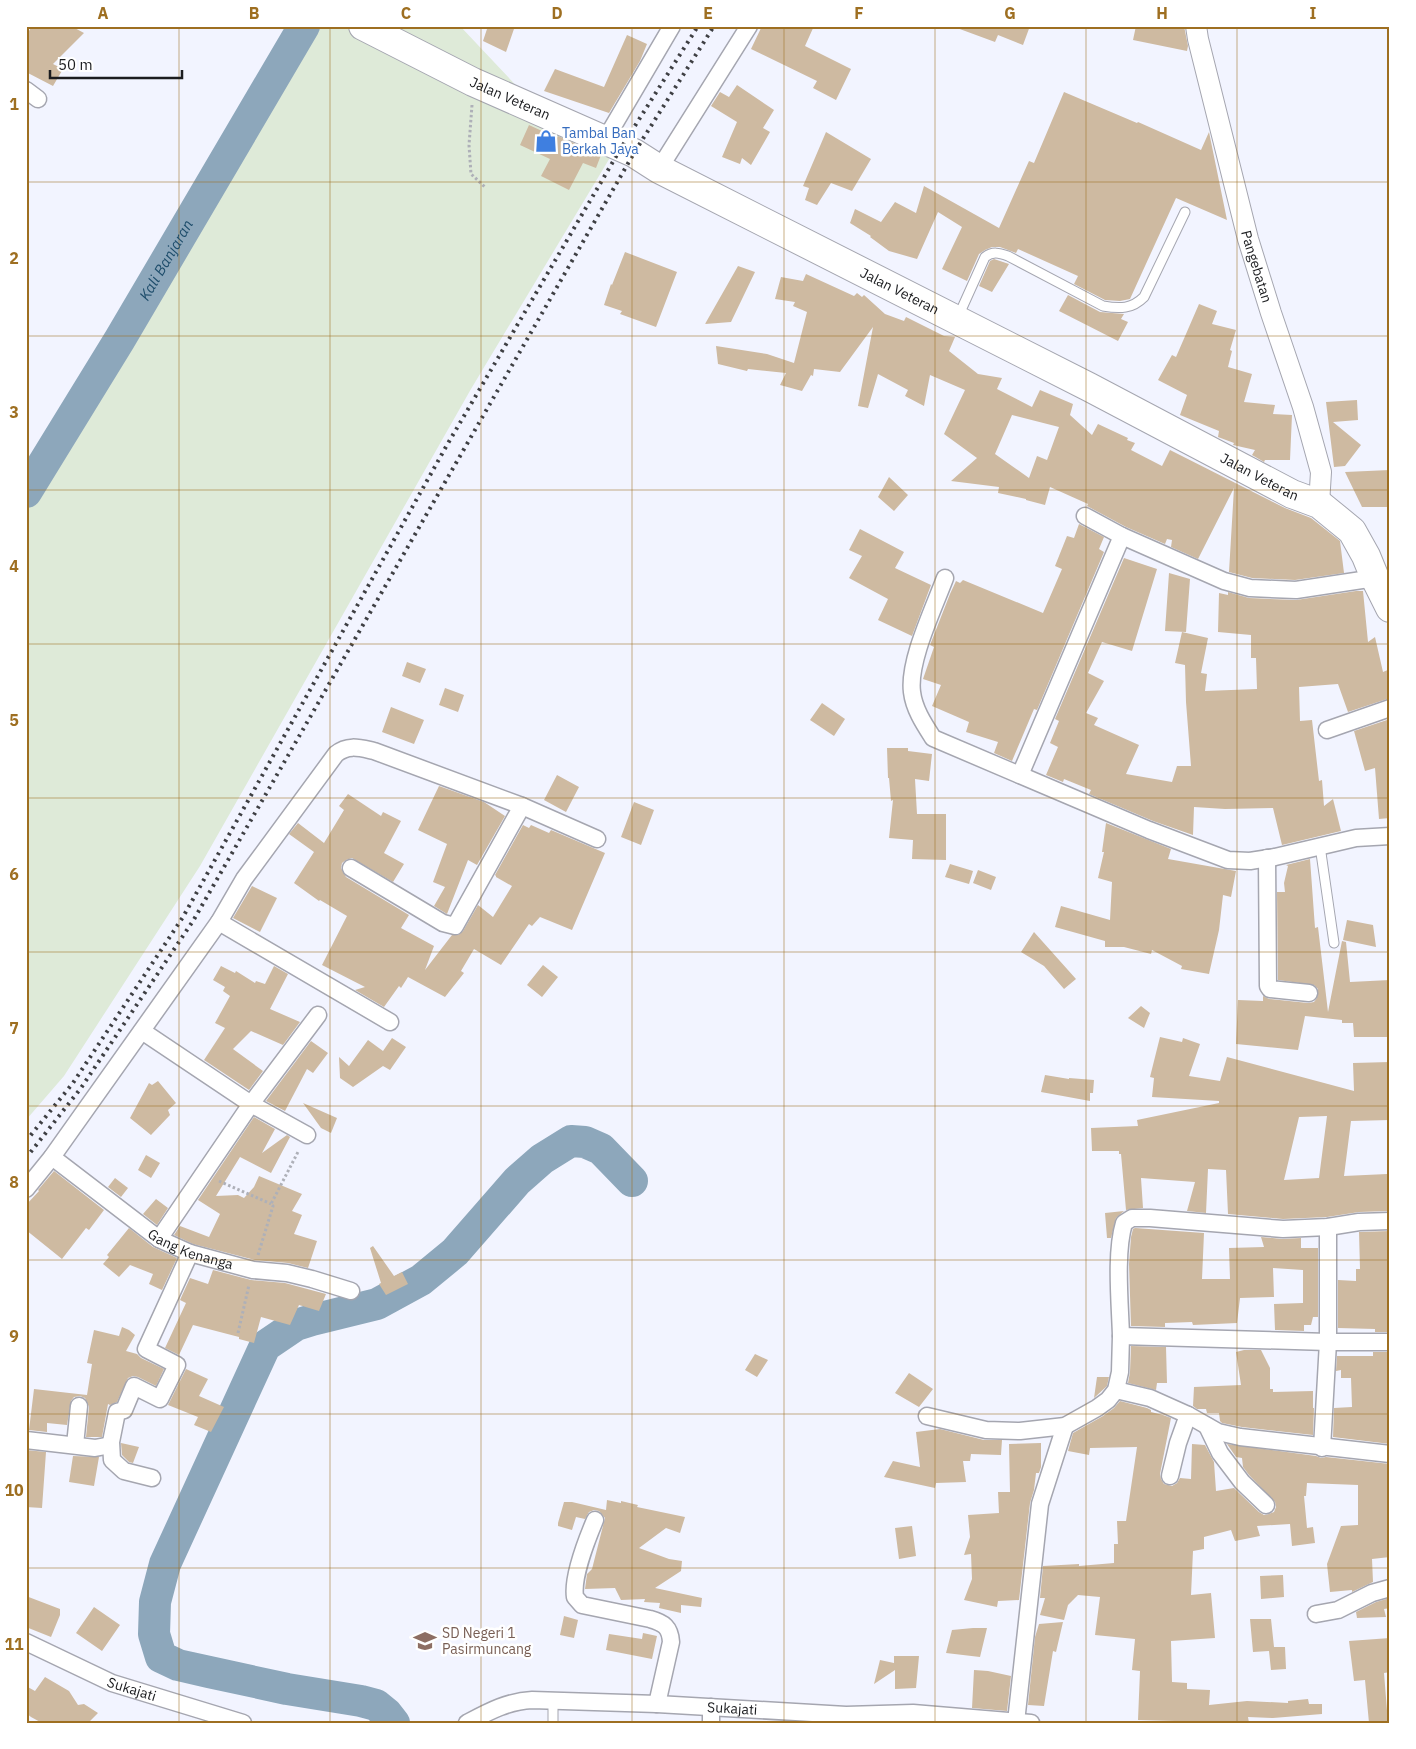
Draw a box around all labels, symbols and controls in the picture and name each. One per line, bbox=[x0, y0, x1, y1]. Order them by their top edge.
text: A bbox=[98, 3, 109, 23]
text: B bbox=[249, 3, 260, 23]
text: C bbox=[401, 3, 411, 23]
text: D bbox=[551, 3, 563, 23]
text: E bbox=[703, 3, 713, 23]
text: F bbox=[854, 3, 864, 23]
text: G bbox=[1004, 3, 1016, 23]
text: H bbox=[1156, 3, 1168, 23]
text: I bbox=[1310, 3, 1317, 23]
scale bar bbox=[50, 48, 182, 80]
text: 50 m bbox=[58, 55, 93, 74]
street label: Jalan Veteran bbox=[467, 73, 553, 124]
text: 1 bbox=[9, 94, 19, 114]
place label: Tambal Ban Berkah Jaya bbox=[562, 124, 639, 158]
shop icon: Tambal Ban Berkah Jaya bbox=[533, 128, 559, 154]
water label: Kali Banjaran bbox=[135, 216, 197, 304]
street label: Pangebatan bbox=[1237, 228, 1276, 305]
text: 2 bbox=[9, 248, 19, 268]
street label: Jalan Veteran bbox=[857, 264, 942, 319]
text: 3 bbox=[9, 402, 19, 422]
street label: Jalan Veteran bbox=[1217, 449, 1301, 505]
text: 4 bbox=[9, 556, 19, 576]
text: 5 bbox=[9, 710, 19, 730]
text: 6 bbox=[9, 864, 19, 884]
text: 7 bbox=[9, 1018, 19, 1038]
text: 8 bbox=[9, 1172, 19, 1192]
street label: Gang Kenanga bbox=[144, 1225, 236, 1273]
text: 9 bbox=[9, 1326, 19, 1346]
text: 10 bbox=[4, 1480, 24, 1500]
place label: SD Negeri 1 Pasirmuncang bbox=[442, 1624, 532, 1658]
school or university icon: SD Negeri 1 Pasirmuncang bbox=[412, 1628, 438, 1654]
text: 11 bbox=[4, 1634, 24, 1654]
street label: Sukajati bbox=[104, 1673, 159, 1705]
street label: Sukajati bbox=[707, 1698, 758, 1719]

